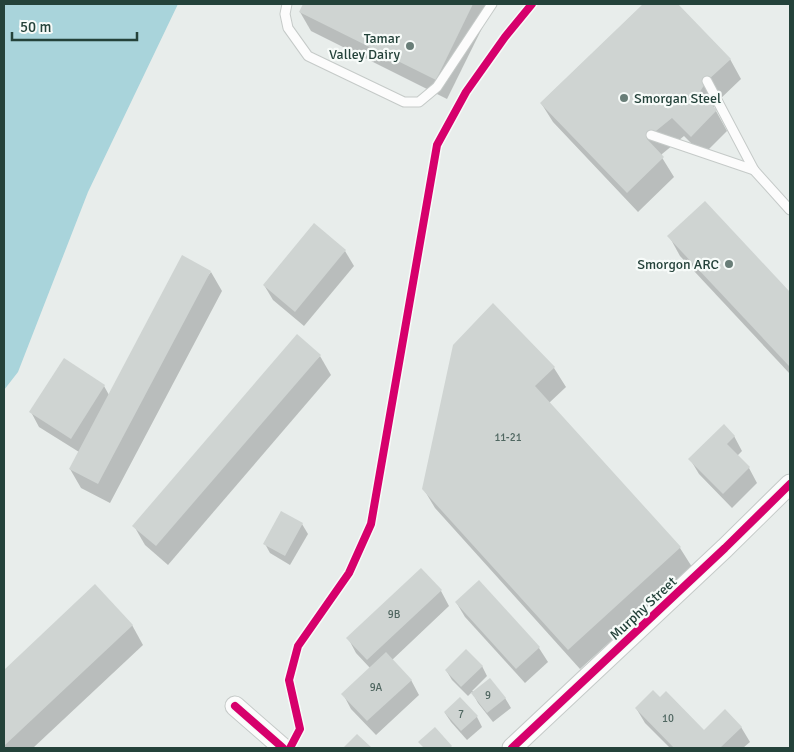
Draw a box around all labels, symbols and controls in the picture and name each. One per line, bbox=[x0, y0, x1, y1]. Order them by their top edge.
scale bar bbox=[12, 10, 138, 42]
text: 50 m bbox=[20, 18, 51, 36]
place label: Tamar Valley Dairy bbox=[329, 30, 401, 63]
marker: Tamar Valley Dairy bbox=[404, 40, 416, 52]
place label: Smorgan Steel bbox=[634, 90, 721, 107]
marker: Smorgan Steel bbox=[618, 92, 630, 104]
place label: Smorgon ARC bbox=[637, 256, 719, 273]
marker: Smorgon ARC bbox=[723, 258, 735, 270]
house number: 11-21 bbox=[494, 431, 522, 444]
street label: Murphy Street bbox=[606, 573, 680, 644]
house number: 9B bbox=[388, 608, 401, 621]
house number: 9A bbox=[370, 681, 383, 694]
house number: 9 bbox=[485, 689, 491, 702]
house number: 7 bbox=[458, 708, 464, 721]
house number: 10 bbox=[662, 712, 674, 725]

